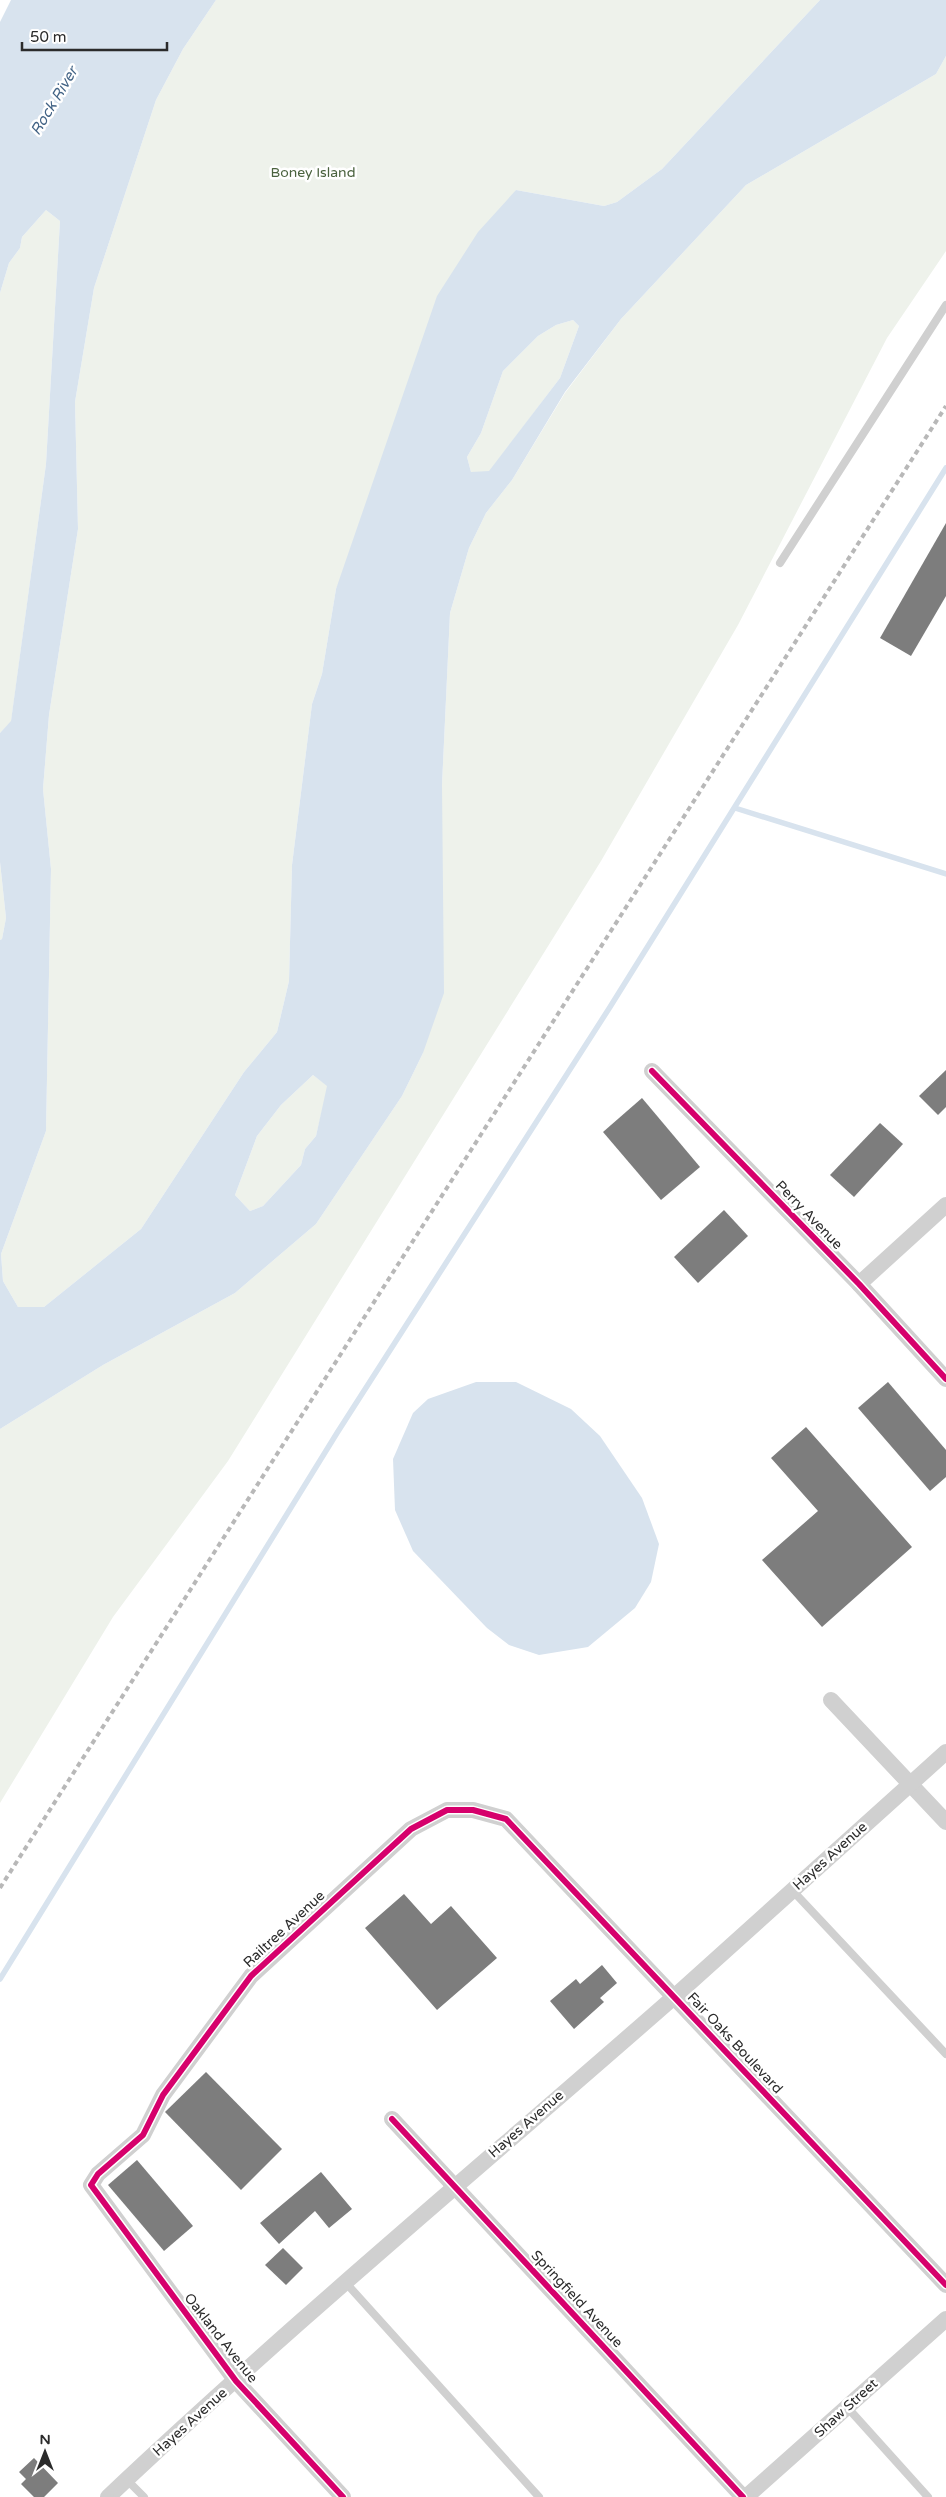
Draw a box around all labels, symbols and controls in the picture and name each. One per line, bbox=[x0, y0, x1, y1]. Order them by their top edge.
scale bar bbox=[22, 20, 168, 52]
text: 50 m bbox=[30, 28, 67, 46]
water label: Rock River bbox=[27, 62, 83, 138]
park label: Boney Island bbox=[271, 164, 355, 181]
street label: Perry Avenue bbox=[772, 1177, 846, 1253]
street label: Hayes Avenue bbox=[789, 1818, 871, 1894]
street label: Railtree Avenue bbox=[240, 1887, 328, 1971]
street label: Fair Oaks Boulevard bbox=[684, 1989, 786, 2097]
street label: Hayes Avenue bbox=[485, 2087, 567, 2161]
street label: Springfield Avenue bbox=[528, 2247, 626, 2351]
street label: Oakland Avenue bbox=[181, 2290, 261, 2386]
street label: Shaw Street bbox=[811, 2375, 882, 2441]
street label: Hayes Avenue bbox=[149, 2384, 231, 2460]
north arrow bbox=[20, 2427, 70, 2477]
text: N bbox=[39, 2431, 51, 2448]

